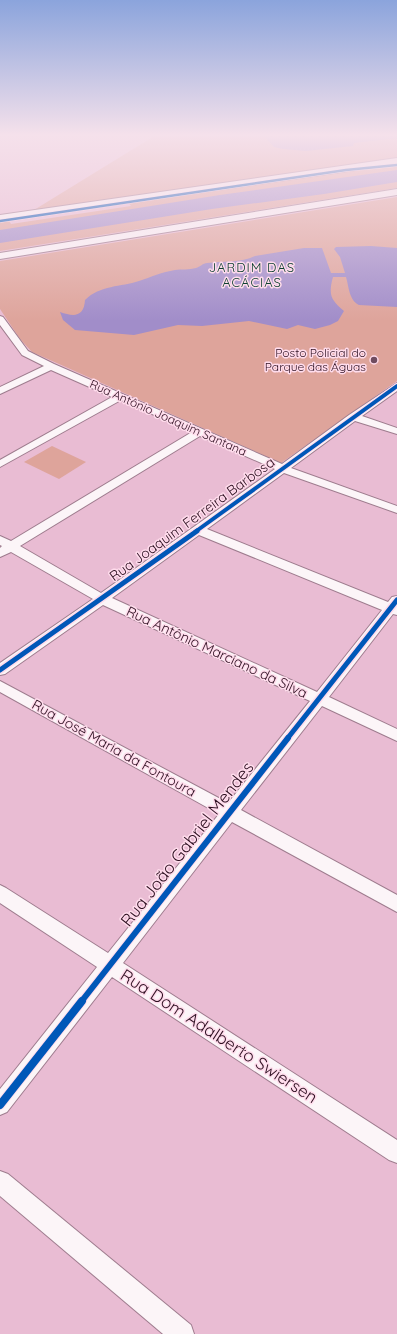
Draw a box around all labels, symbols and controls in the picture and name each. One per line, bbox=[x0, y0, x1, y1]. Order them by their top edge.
district label: JARDIM DAS ACÁCIAS bbox=[209, 259, 295, 290]
place label: Posto Policial do Parque das Águas bbox=[265, 345, 366, 374]
marker: Posto Policial do Parque das Águas bbox=[369, 355, 379, 365]
street label: Rua Antônio Joaquim Santana bbox=[87, 376, 249, 459]
street label: Rua Joaquim Ferreira Barbosa bbox=[106, 453, 278, 585]
street label: Rua Antônio Marciano da Silva bbox=[124, 602, 310, 702]
street label: Rua José Maria da Fontoura bbox=[29, 695, 199, 801]
street label: Rua João Gabriel Mendes bbox=[116, 757, 258, 930]
street label: Rua Dom Adalberto Swiersen bbox=[117, 964, 322, 1107]

